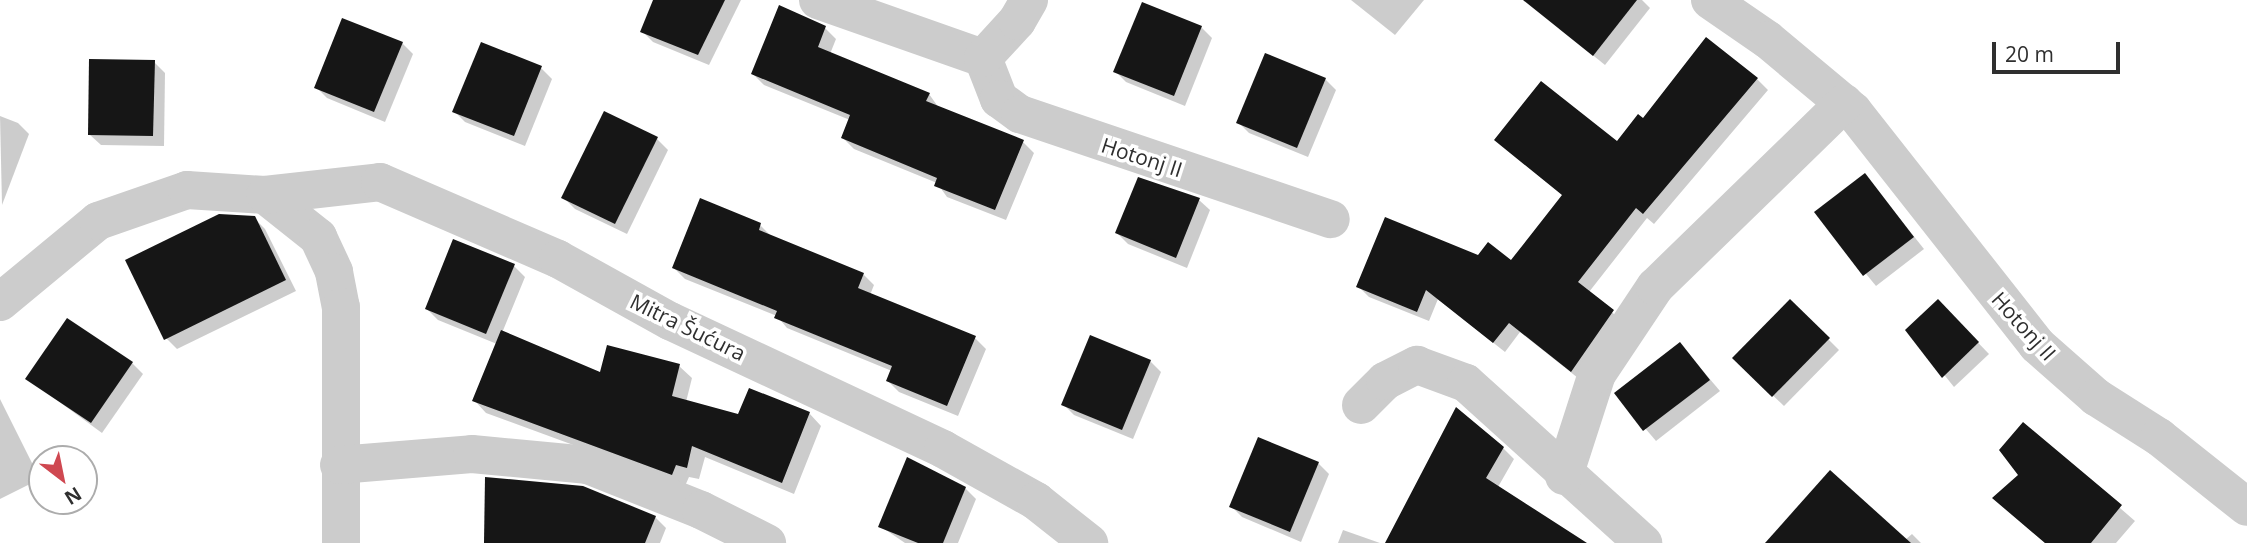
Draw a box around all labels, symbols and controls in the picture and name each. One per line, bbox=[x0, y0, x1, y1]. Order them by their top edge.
scale bar bbox=[1995, 28, 2123, 72]
text: 20 m bbox=[2005, 40, 2054, 68]
street label: Hotonj II bbox=[1098, 132, 1186, 182]
street label: Hotonj II bbox=[1987, 287, 2061, 365]
street label: Mitra Šućura bbox=[626, 288, 750, 366]
north arrow bbox=[28, 445, 98, 515]
text: N bbox=[60, 481, 87, 511]

